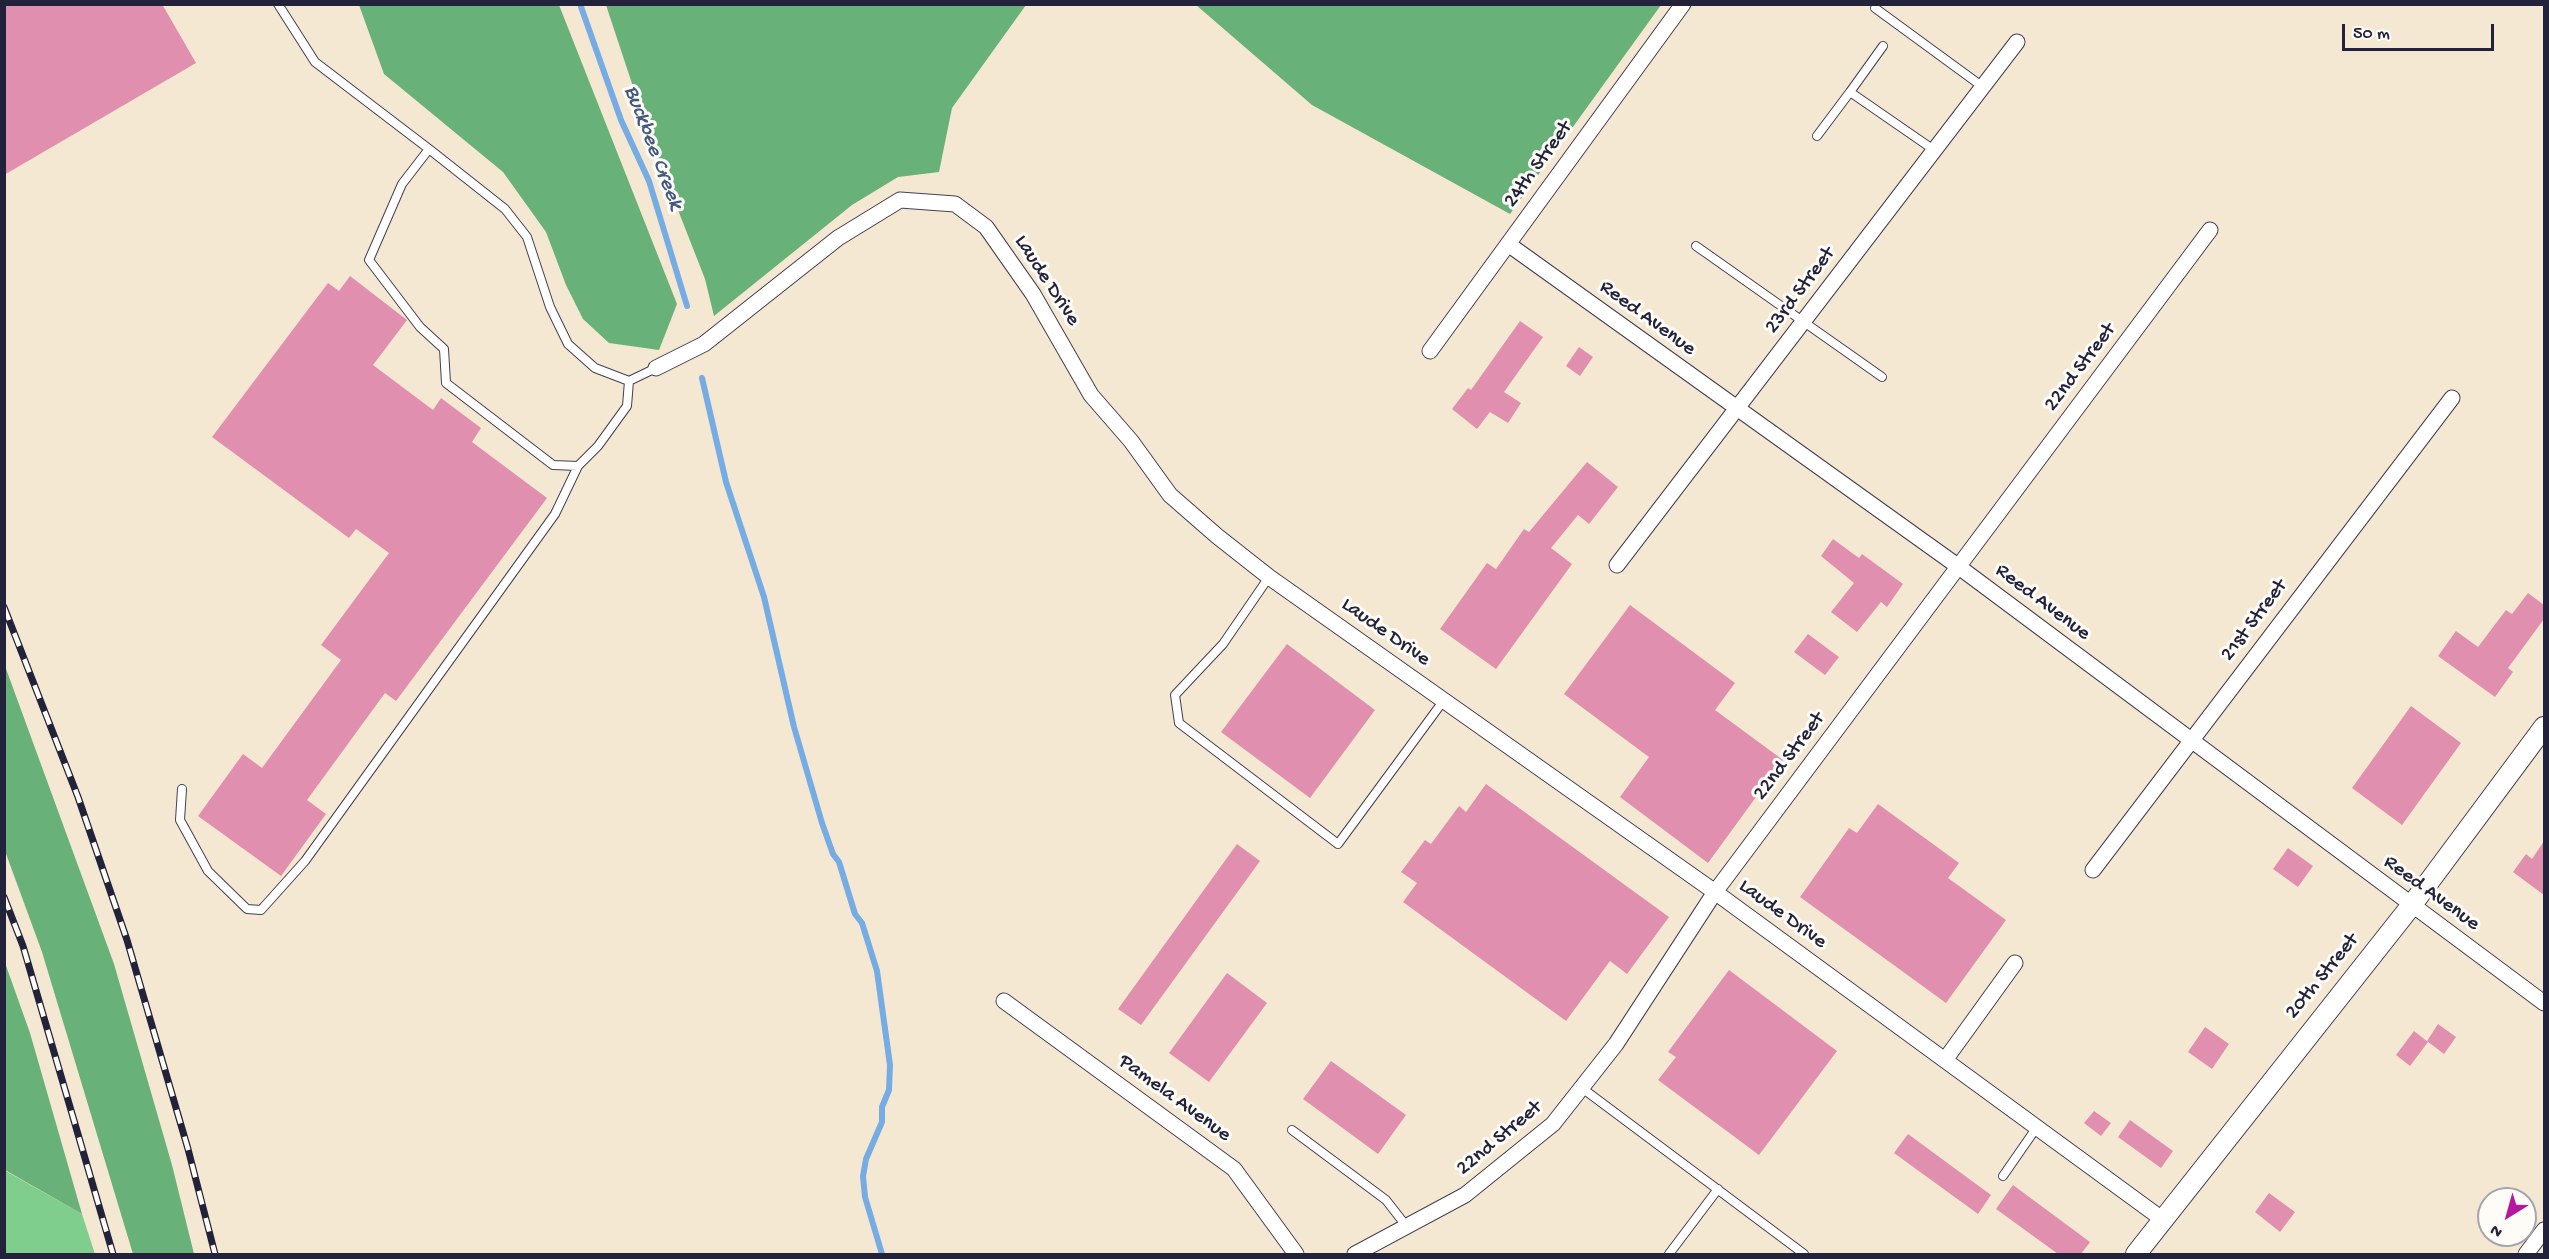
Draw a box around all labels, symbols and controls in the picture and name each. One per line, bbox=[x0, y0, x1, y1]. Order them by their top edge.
scale bar bbox=[2345, 12, 2496, 50]
text: 50 m bbox=[2353, 24, 2390, 45]
water label: Buckbee Creek bbox=[616, 82, 688, 214]
street label: 24th Street bbox=[1499, 117, 1579, 213]
street label: Laude Drive bbox=[1007, 231, 1085, 331]
street label: 23rd Street bbox=[1760, 243, 1842, 339]
street label: Reed Avenue bbox=[1594, 276, 1700, 362]
street label: 22nd Street bbox=[2040, 319, 2122, 417]
street label: Reed Avenue bbox=[1989, 559, 2095, 647]
street label: 21st Street bbox=[2216, 575, 2294, 667]
street label: Laude Drive bbox=[1336, 593, 1434, 673]
street label: 22nd Street bbox=[1749, 708, 1831, 806]
street label: Reed Avenue bbox=[2378, 851, 2484, 937]
street label: Laude Drive bbox=[1733, 875, 1831, 955]
street label: 20th Street bbox=[2281, 929, 2365, 1025]
street label: Pamela Avenue bbox=[1113, 1050, 1235, 1148]
street label: 22nd Street bbox=[1452, 1096, 1548, 1182]
north arrow bbox=[2477, 1187, 2537, 1247]
text: N bbox=[2487, 1219, 2507, 1241]

